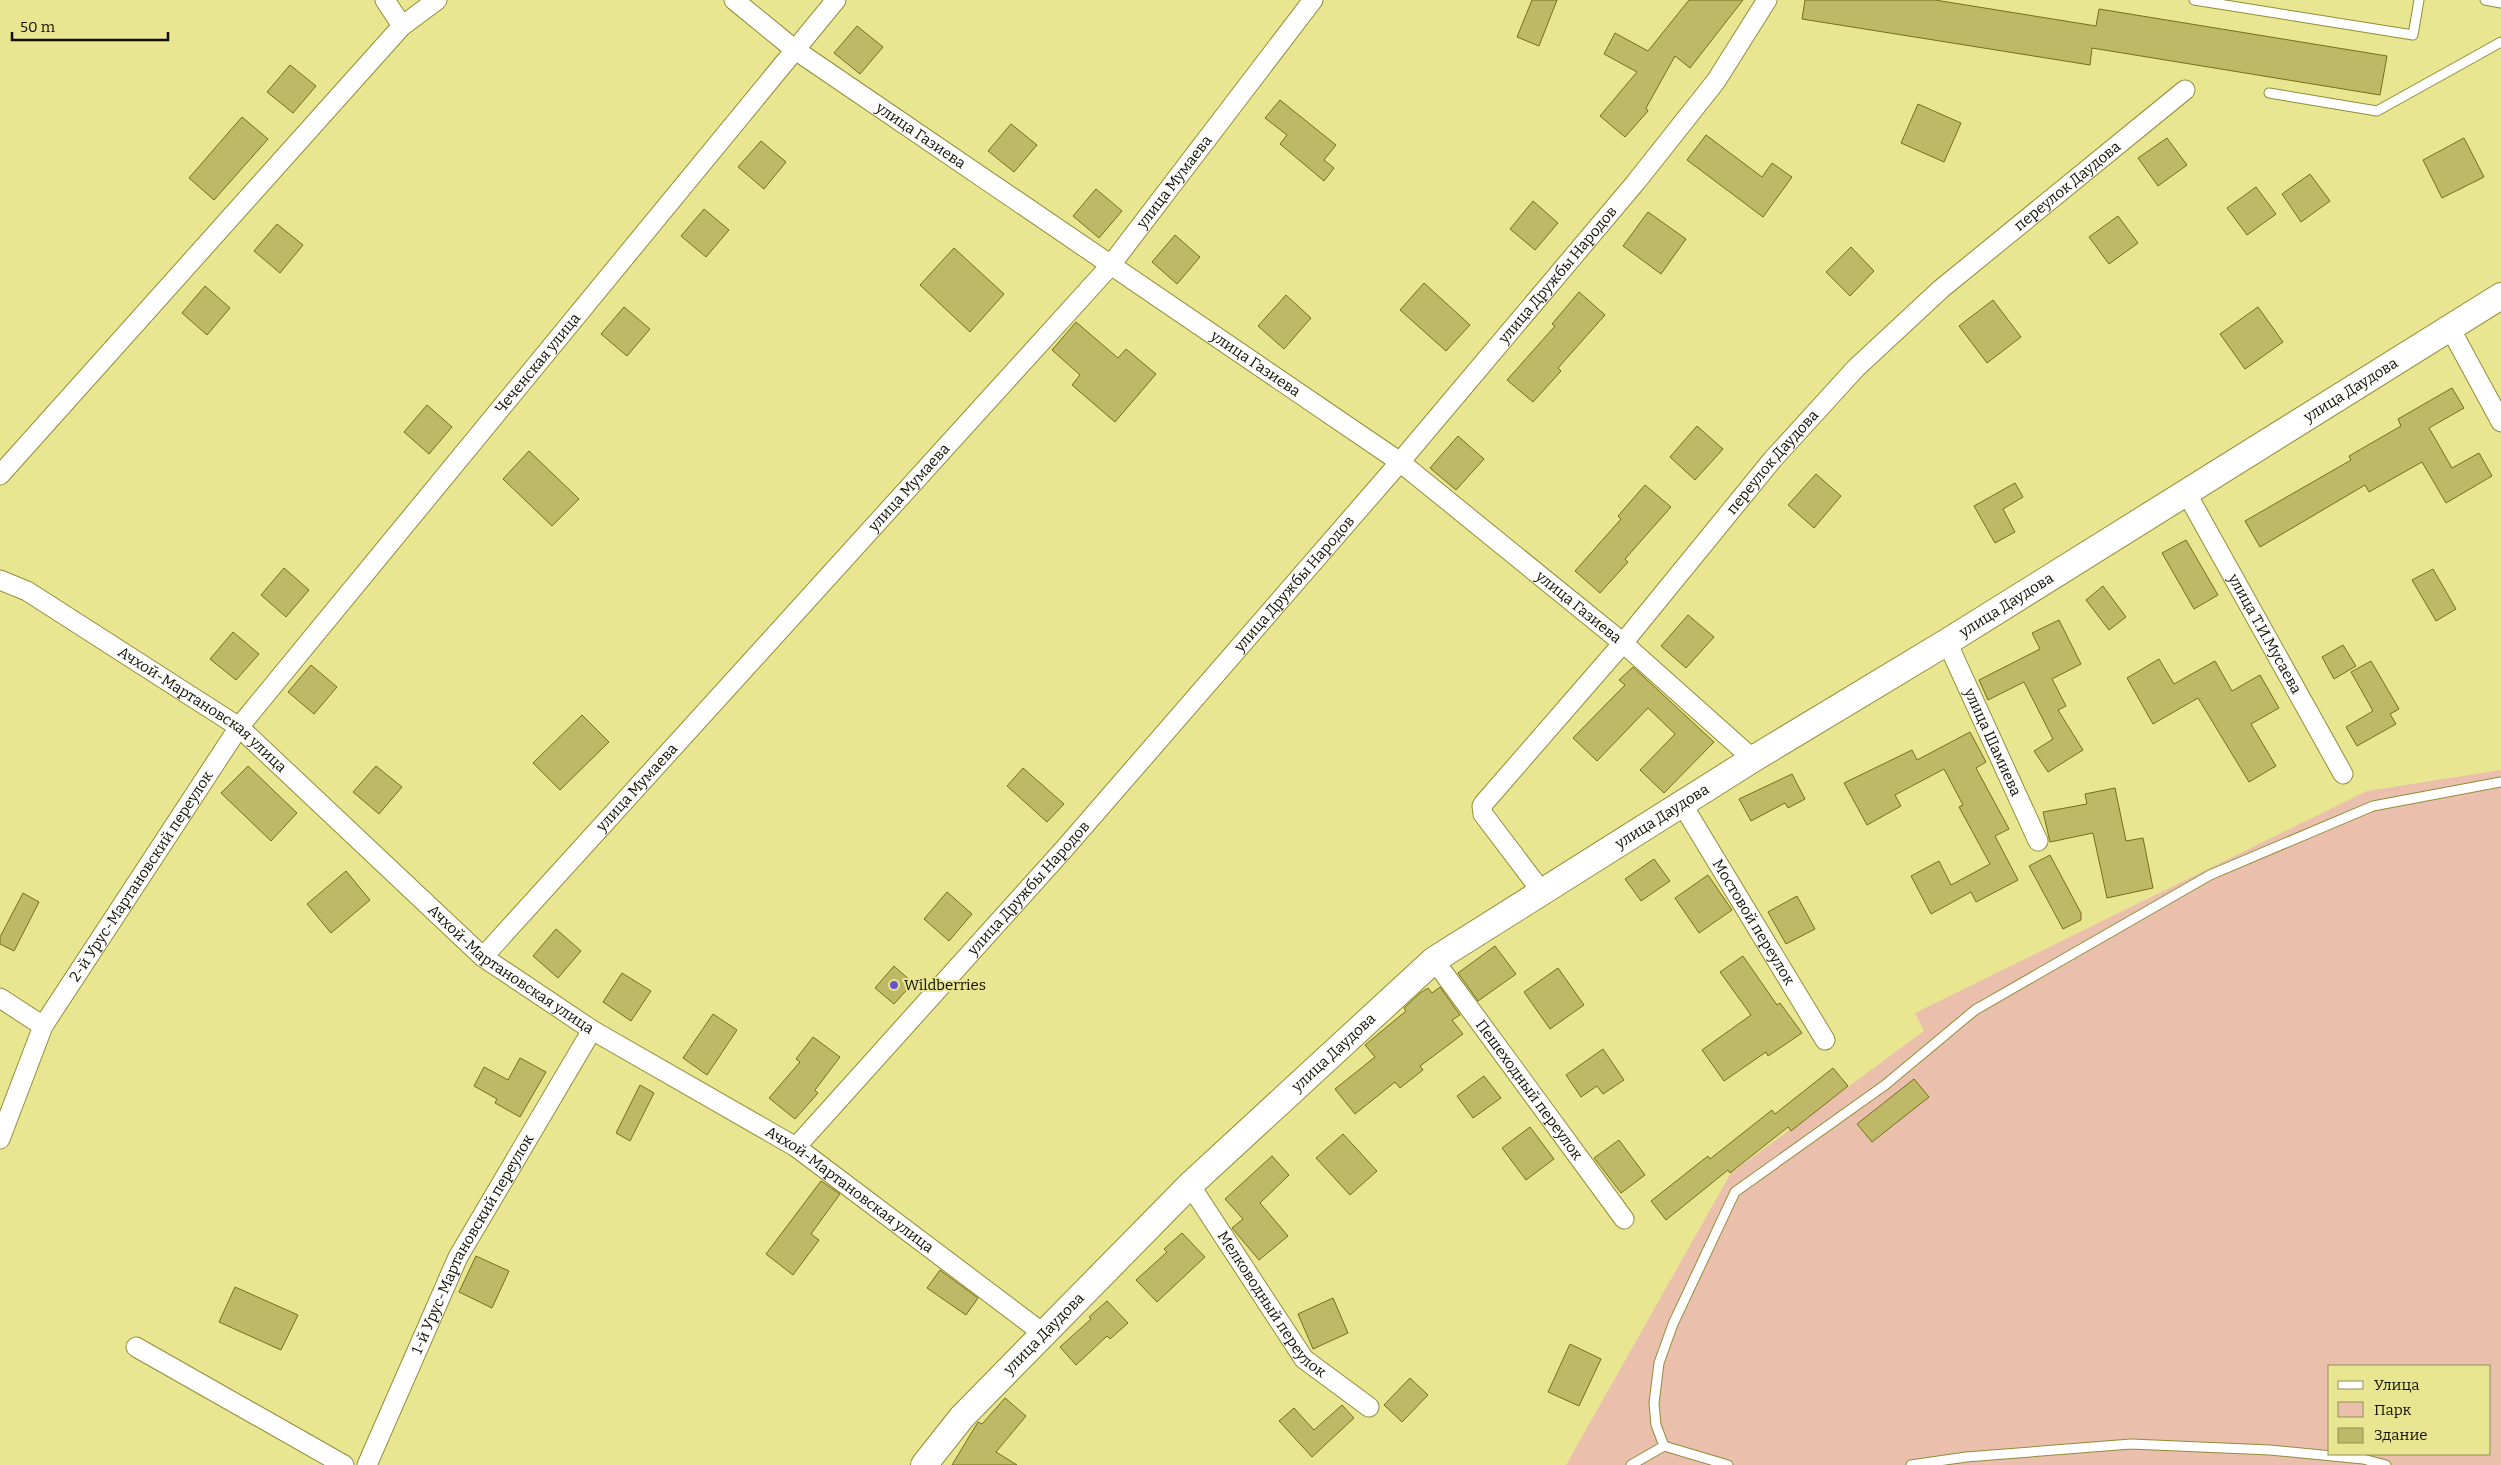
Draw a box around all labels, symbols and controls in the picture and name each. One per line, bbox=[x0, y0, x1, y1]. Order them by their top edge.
scale bar bbox=[12, 10, 169, 42]
text: 50 m bbox=[20, 18, 56, 36]
street label: улица Газиева bbox=[872, 98, 969, 172]
street label: улица Мумаева bbox=[1132, 132, 1216, 233]
street label: переулок Даудова bbox=[2010, 137, 2124, 235]
street label: улица Дружбы Народов bbox=[1494, 203, 1621, 348]
street label: Чеченская улица bbox=[491, 309, 584, 417]
street label: улица Газиева bbox=[1206, 326, 1304, 401]
street label: улица Даудова bbox=[2300, 354, 2401, 427]
street label: переулок Даудова bbox=[1723, 406, 1822, 518]
street label: улица Мумаева bbox=[864, 440, 954, 536]
street label: улица Дружбы Народов bbox=[1230, 512, 1358, 656]
street label: улица Газиева bbox=[1532, 566, 1625, 647]
street label: улица Даудова bbox=[1955, 569, 2057, 642]
street label: улица Т.И.Мусаева bbox=[2224, 570, 2306, 697]
street label: Ачхой-Мартановская улица bbox=[115, 643, 290, 776]
street label: улица Шамиева bbox=[1960, 684, 2025, 799]
street label: улица Мумаева bbox=[592, 740, 681, 836]
street label: 2-й Урус-Мартановский переулок bbox=[66, 767, 217, 985]
street label: улица Даудова bbox=[1611, 780, 1712, 853]
street label: улица Дружбы Народов bbox=[963, 817, 1093, 960]
street label: Мостовой переулок bbox=[1708, 856, 1799, 988]
street label: Ачхой-Мартановская улица bbox=[424, 901, 597, 1038]
place label: Wildberries bbox=[904, 976, 986, 994]
marker: Wildberries bbox=[888, 979, 900, 991]
street label: улица Даудова bbox=[1287, 1009, 1379, 1096]
street label: Пешеходный переулок bbox=[1472, 1016, 1587, 1164]
street label: Ачхой-Мартановская улица bbox=[762, 1122, 937, 1257]
street label: 1-й Урус-Мартановский переулок bbox=[408, 1131, 538, 1357]
street label: Мелководный переулок bbox=[1214, 1228, 1330, 1381]
street label: улица Даудова bbox=[999, 1289, 1088, 1379]
legend bbox=[2328, 1365, 2491, 1455]
text: Улица bbox=[2374, 1376, 2420, 1394]
text: Парк bbox=[2374, 1401, 2412, 1419]
text: Здание bbox=[2374, 1426, 2428, 1444]

